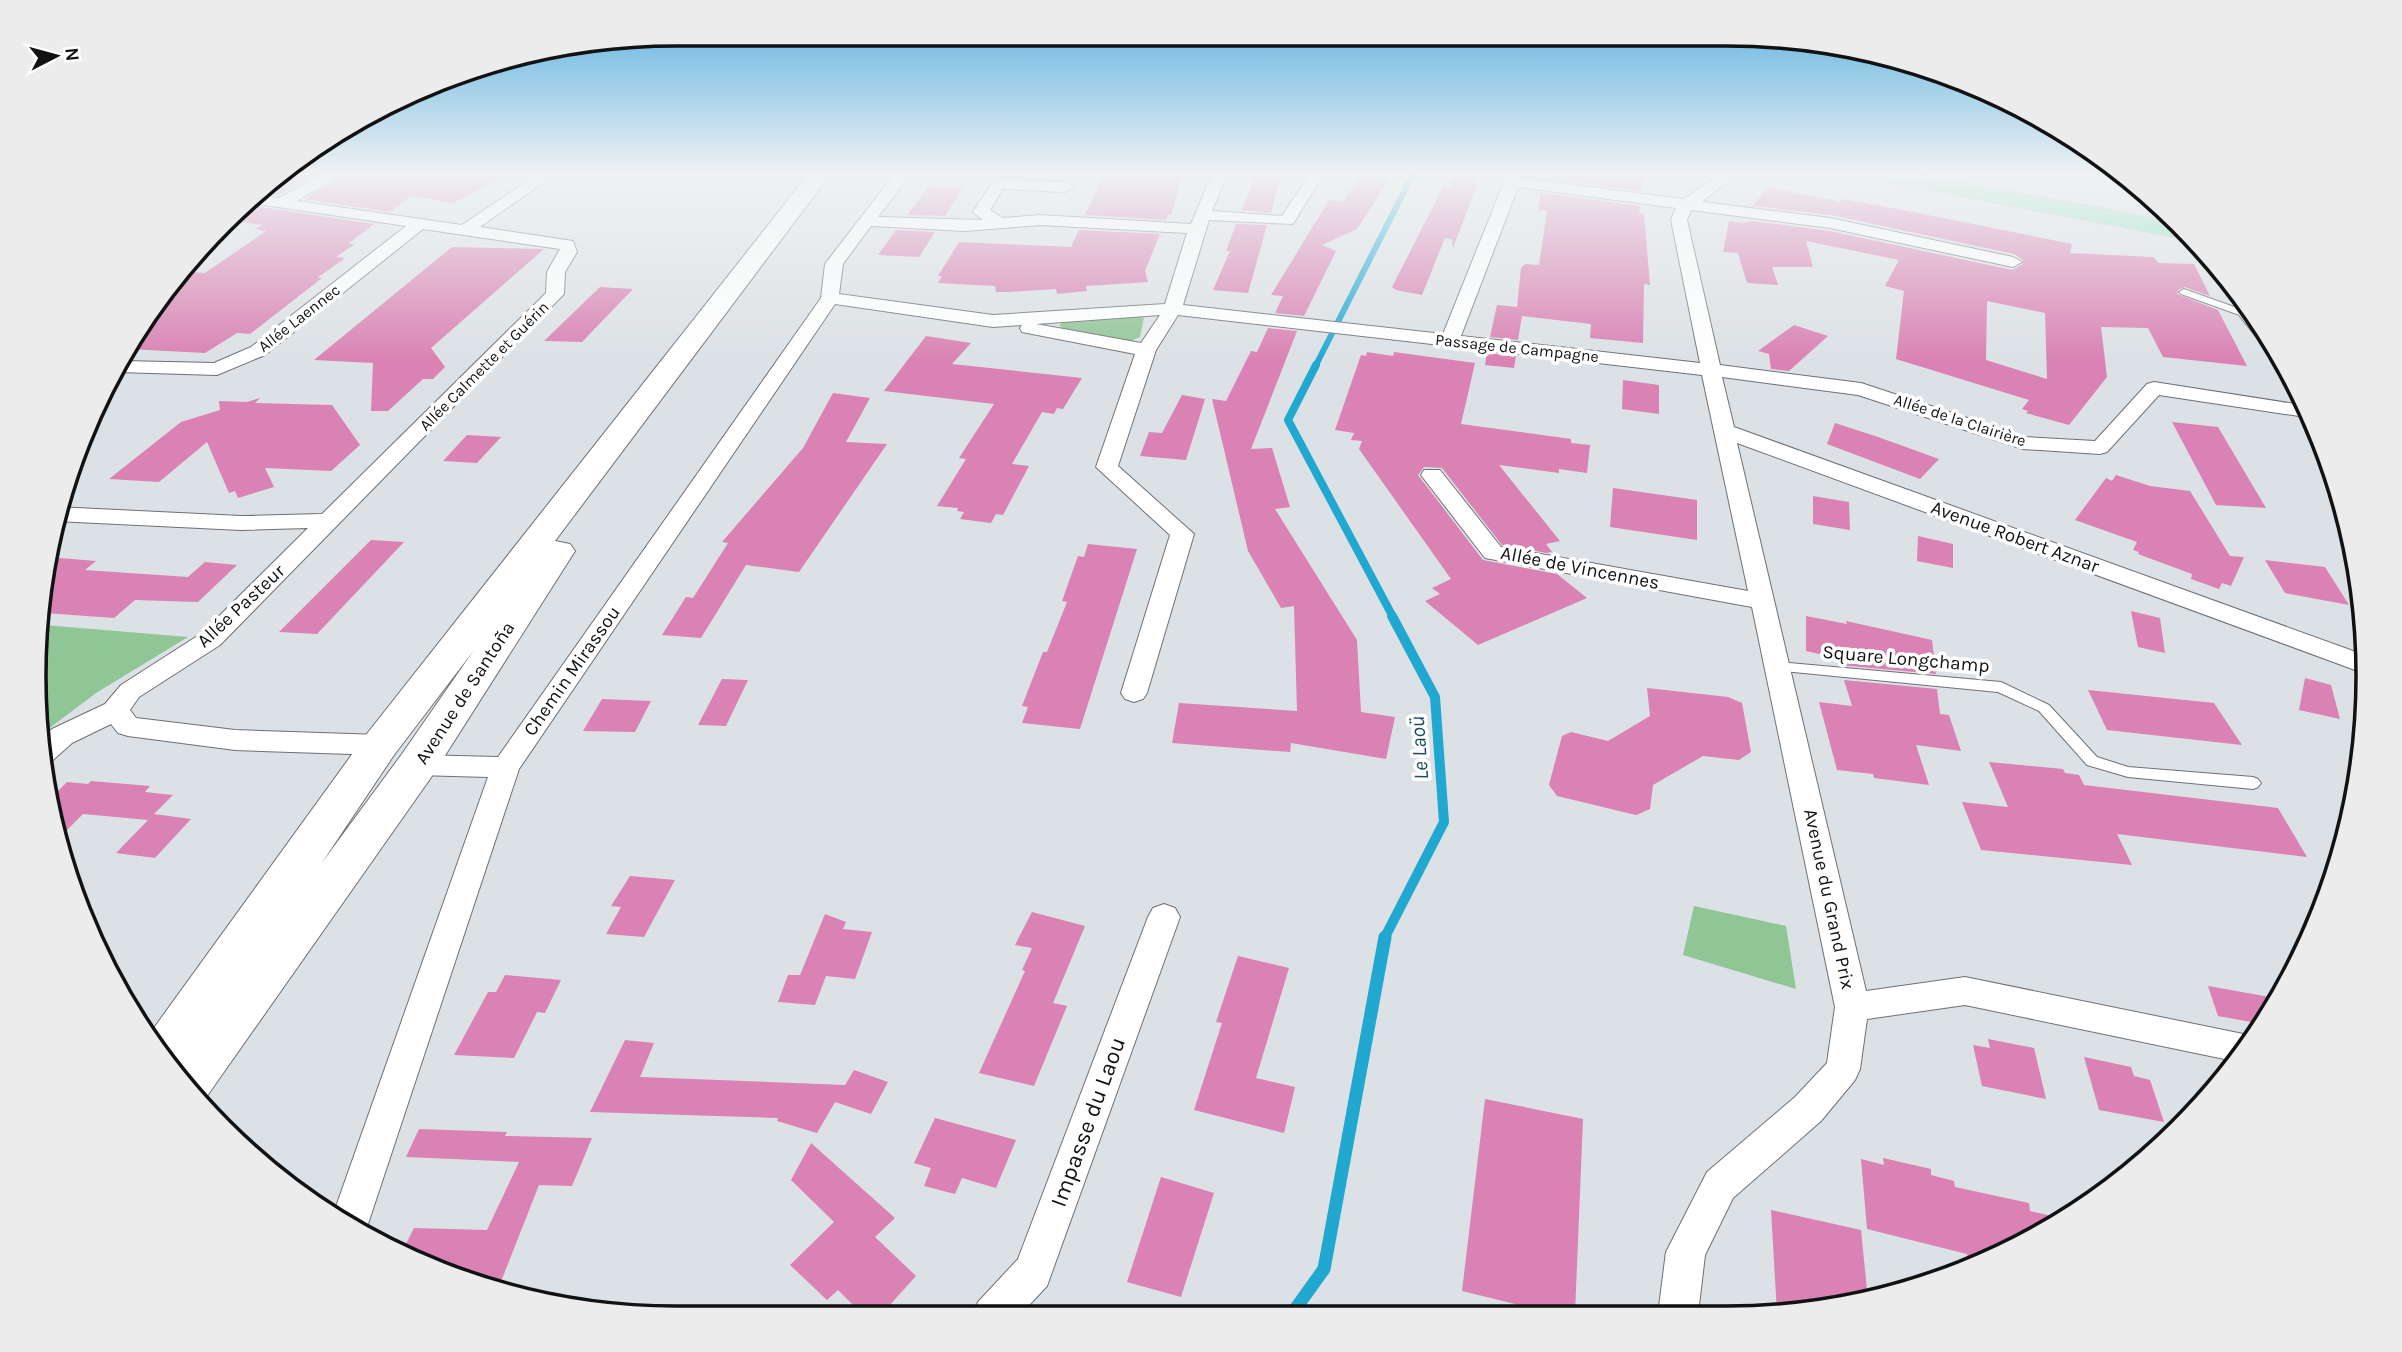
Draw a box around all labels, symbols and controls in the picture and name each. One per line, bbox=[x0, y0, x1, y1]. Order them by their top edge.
north arrow bbox=[21, 21, 91, 91]
text: N bbox=[60, 46, 84, 62]
street label: Allée Laennec bbox=[254, 280, 344, 356]
street label: Allée Calmette et Guérin bbox=[415, 297, 553, 435]
street label: Passage de Campagne bbox=[1434, 330, 1600, 366]
street label: Allée de la Clairière bbox=[1892, 390, 2028, 450]
street label: Avenue Robert Aznar bbox=[1928, 496, 2102, 578]
street label: Allée de Vincennes bbox=[1499, 542, 1661, 594]
street label: Allée Pasteur bbox=[193, 560, 289, 652]
street label: Chemin Mirassou bbox=[519, 602, 625, 740]
street label: Avenue de Santoña bbox=[411, 618, 519, 768]
street label: Square Longchamp bbox=[1821, 641, 1991, 677]
water label: Le Laoü bbox=[1405, 715, 1433, 781]
street label: Avenue du Grand Prix bbox=[1799, 807, 1859, 991]
street label: Impasse du Laou bbox=[1045, 1034, 1131, 1210]

